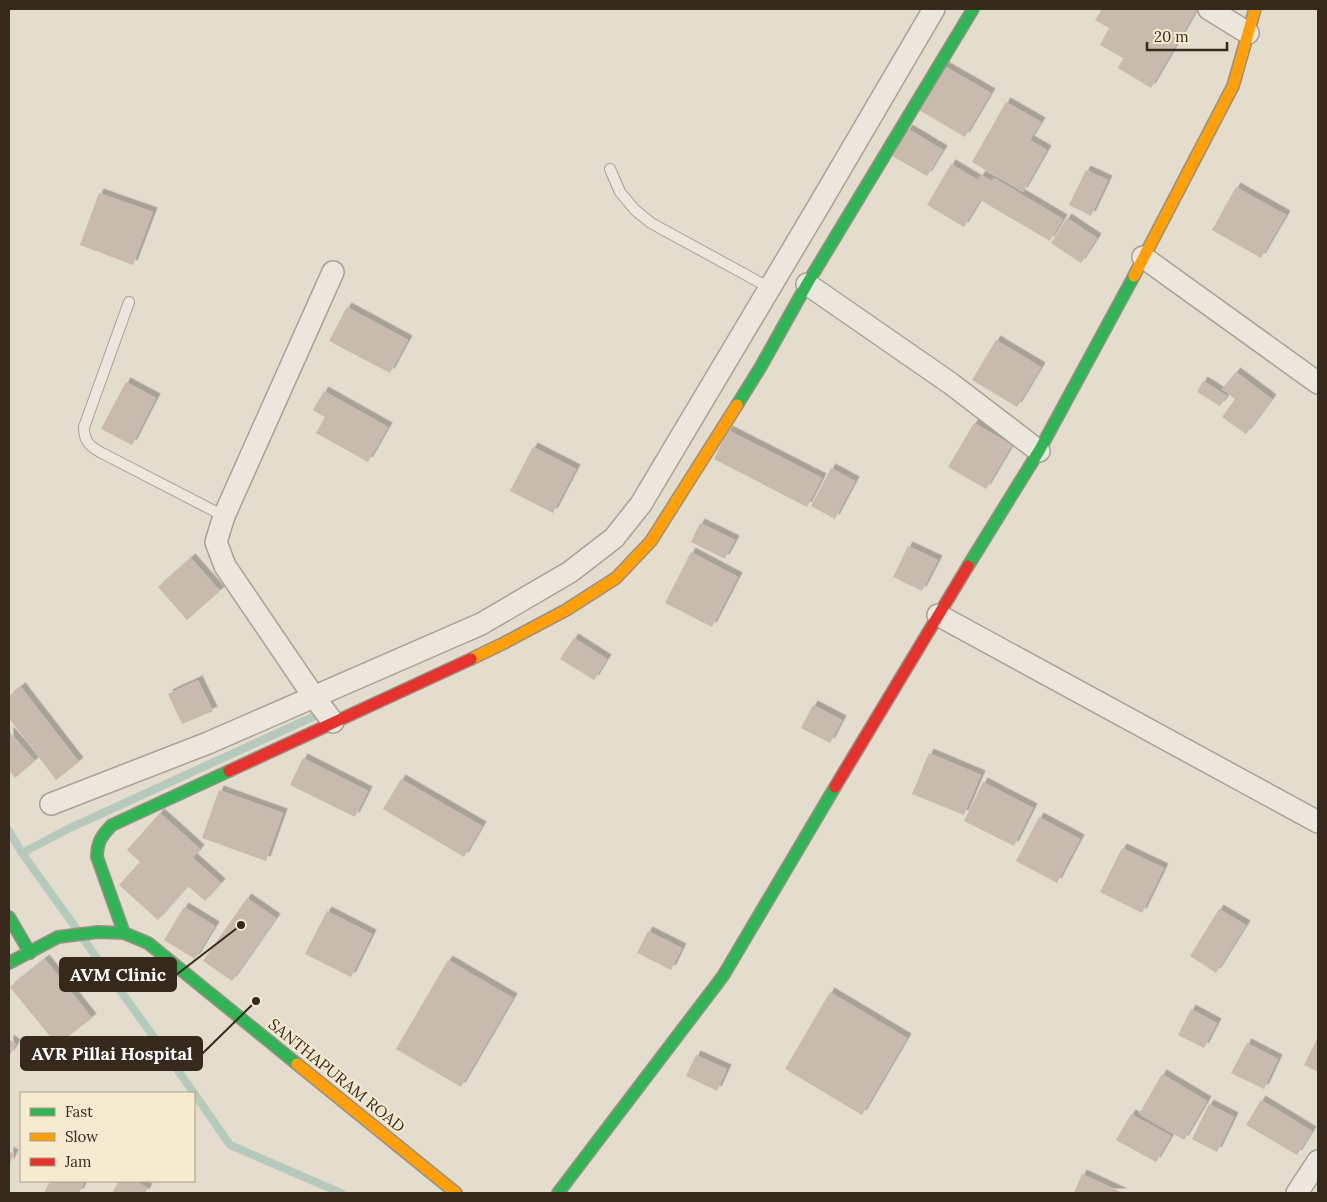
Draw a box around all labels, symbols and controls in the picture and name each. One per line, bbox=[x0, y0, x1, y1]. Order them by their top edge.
scale bar bbox=[1147, 20, 1227, 52]
text: 20 m bbox=[1154, 27, 1189, 46]
callout: AVM Clinic bbox=[60, 958, 176, 991]
text: AVM Clinic bbox=[70, 963, 167, 986]
street label: SANTHAPURAM ROAD bbox=[265, 1014, 409, 1136]
callout: AVR Pillai Hospital bbox=[21, 1037, 202, 1070]
text: AVR Pillai Hospital bbox=[31, 1042, 193, 1065]
legend bbox=[20, 1092, 195, 1182]
text: Fast bbox=[65, 1102, 93, 1121]
text: Slow bbox=[65, 1127, 98, 1146]
text: Jam bbox=[64, 1152, 92, 1171]

